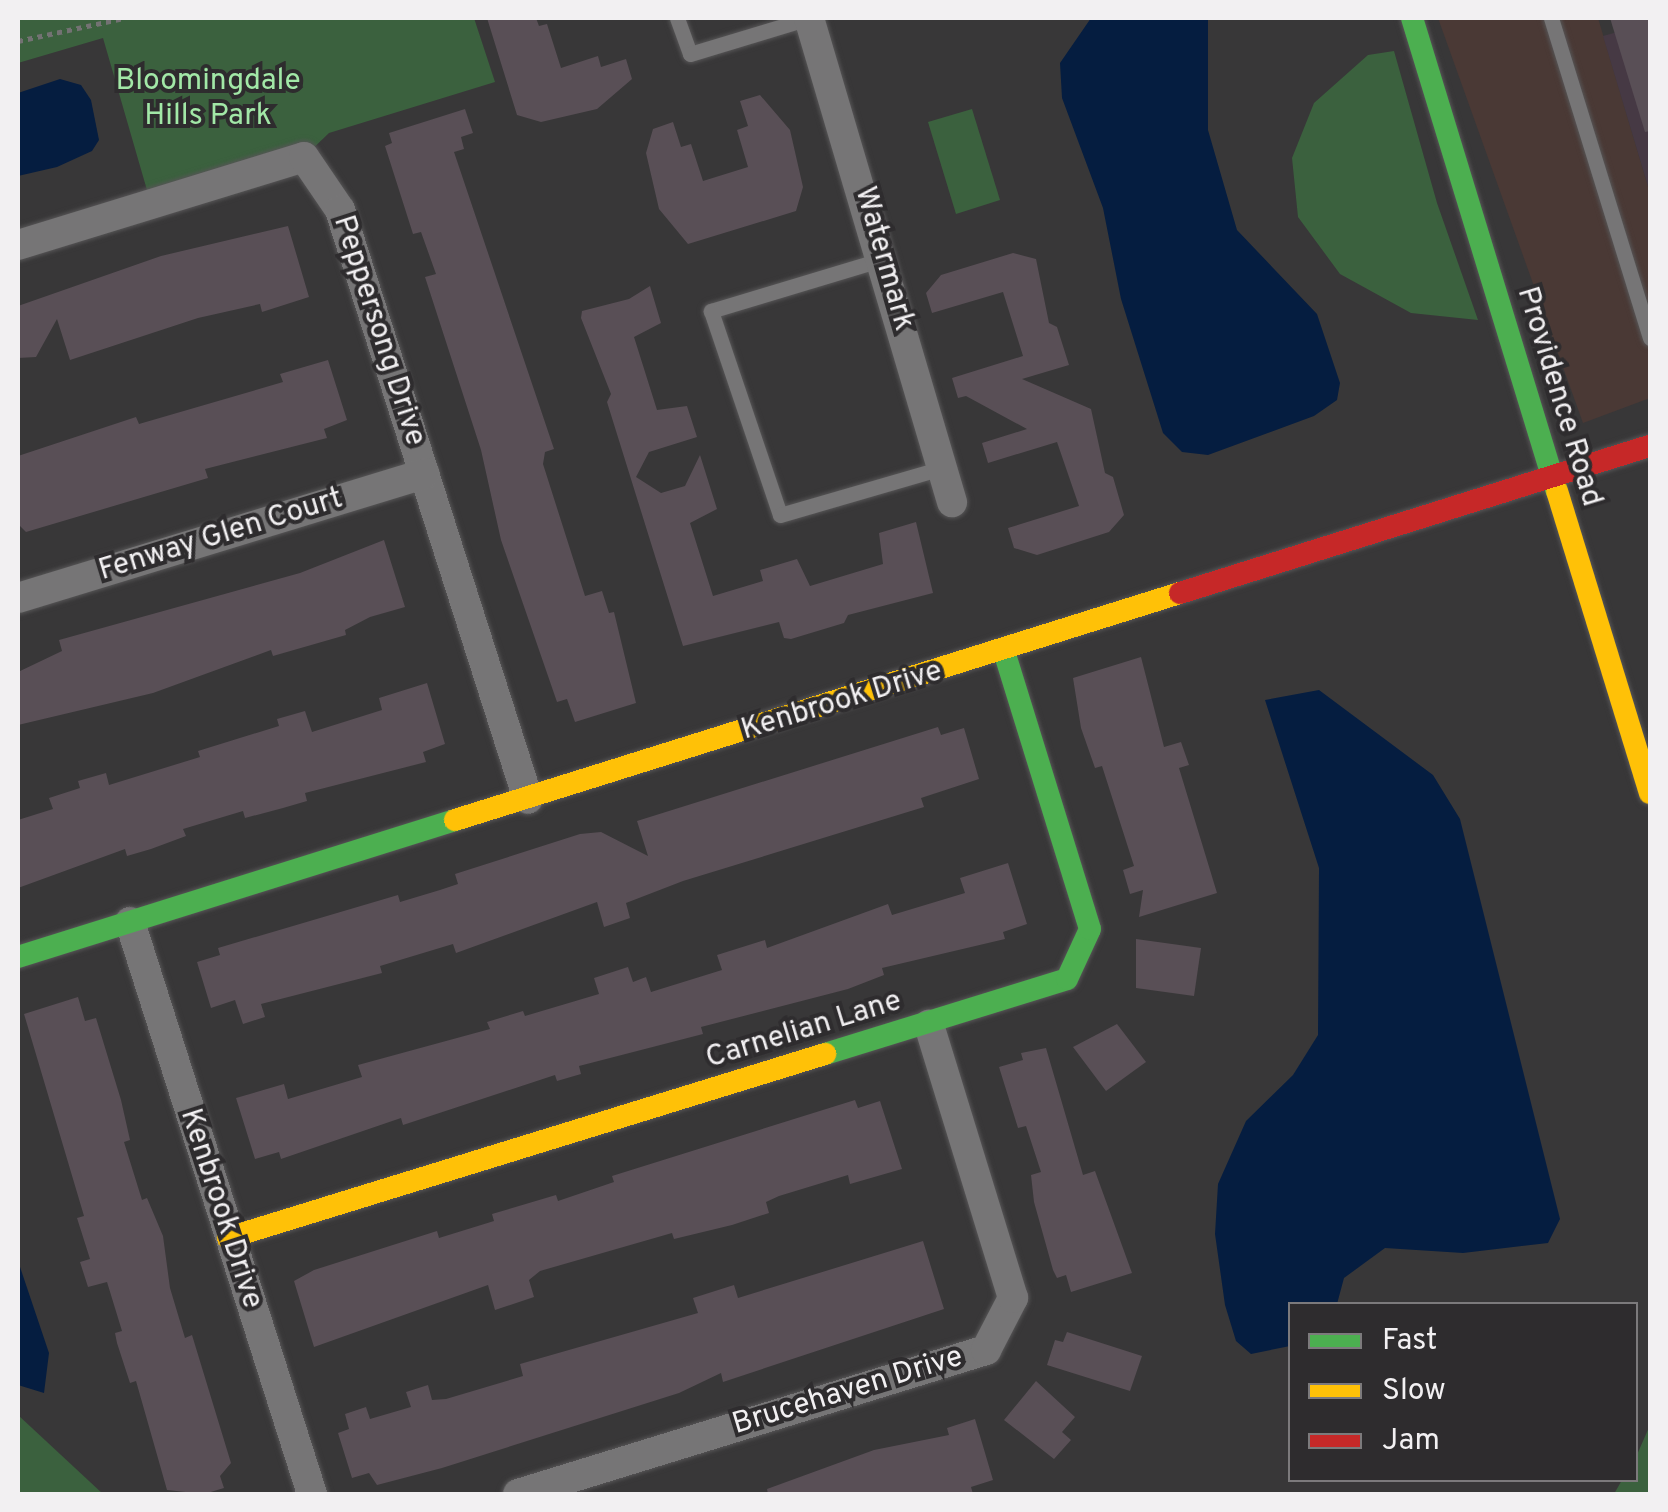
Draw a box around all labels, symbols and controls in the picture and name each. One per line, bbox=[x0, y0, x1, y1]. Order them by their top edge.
park label: Bloomingdale Hills Park bbox=[115, 64, 301, 134]
street label: Watermark bbox=[845, 183, 921, 335]
street label: Peppersong Drive bbox=[324, 211, 432, 451]
street label: Providence Road bbox=[1507, 283, 1609, 511]
street label: Fenway Glen Court bbox=[95, 482, 347, 590]
street label: Kenbrook Drive bbox=[737, 654, 947, 750]
street label: Carnelian Lane bbox=[702, 984, 906, 1078]
street label: Kenbrook Drive bbox=[171, 1105, 269, 1313]
legend bbox=[1288, 1302, 1638, 1482]
text: Fast bbox=[1382, 1323, 1437, 1360]
street label: Brucehaven Drive bbox=[729, 1340, 967, 1444]
text: Slow bbox=[1382, 1373, 1446, 1410]
text: Jam bbox=[1382, 1423, 1440, 1460]

